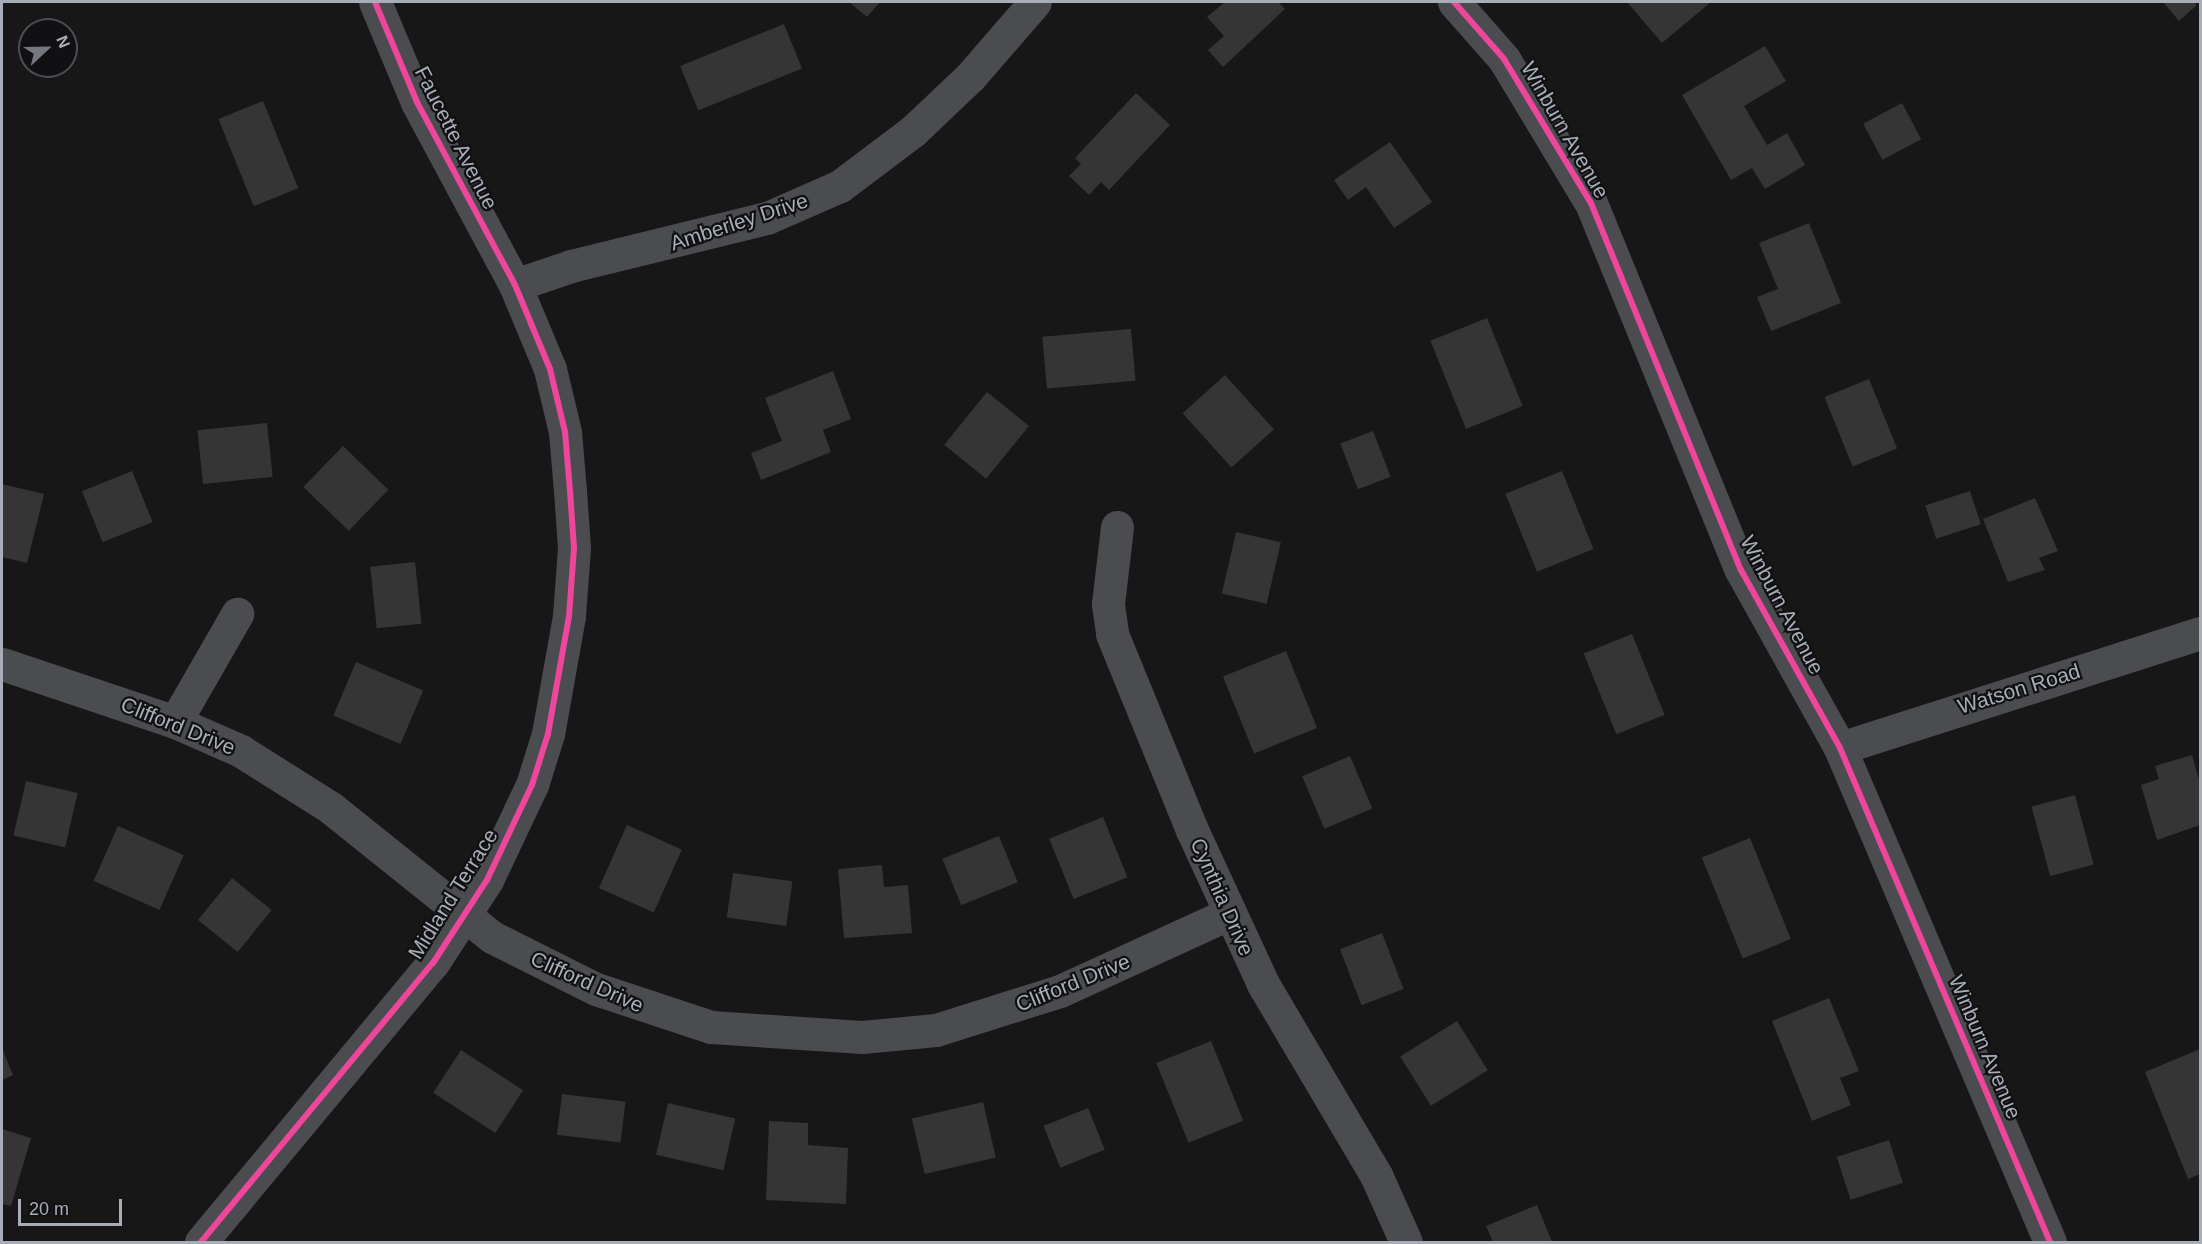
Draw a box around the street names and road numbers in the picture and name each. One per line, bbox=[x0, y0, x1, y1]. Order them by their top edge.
street label: Winburn Avenue bbox=[1515, 57, 1615, 203]
street label: Faucette Avenue bbox=[409, 62, 503, 214]
street label: Amberley Drive bbox=[667, 188, 811, 256]
street label: Winburn Avenue bbox=[1735, 531, 1829, 679]
street label: Watson Road bbox=[1955, 658, 2083, 720]
street label: Clifford Drive bbox=[117, 692, 239, 760]
street label: Midland Terrace bbox=[403, 824, 503, 964]
street label: Cynthia Drive bbox=[1185, 834, 1259, 960]
street label: Clifford Drive bbox=[527, 946, 647, 1018]
street label: Clifford Drive bbox=[1012, 949, 1134, 1017]
street label: Winburn Avenue bbox=[1943, 971, 2027, 1123]

